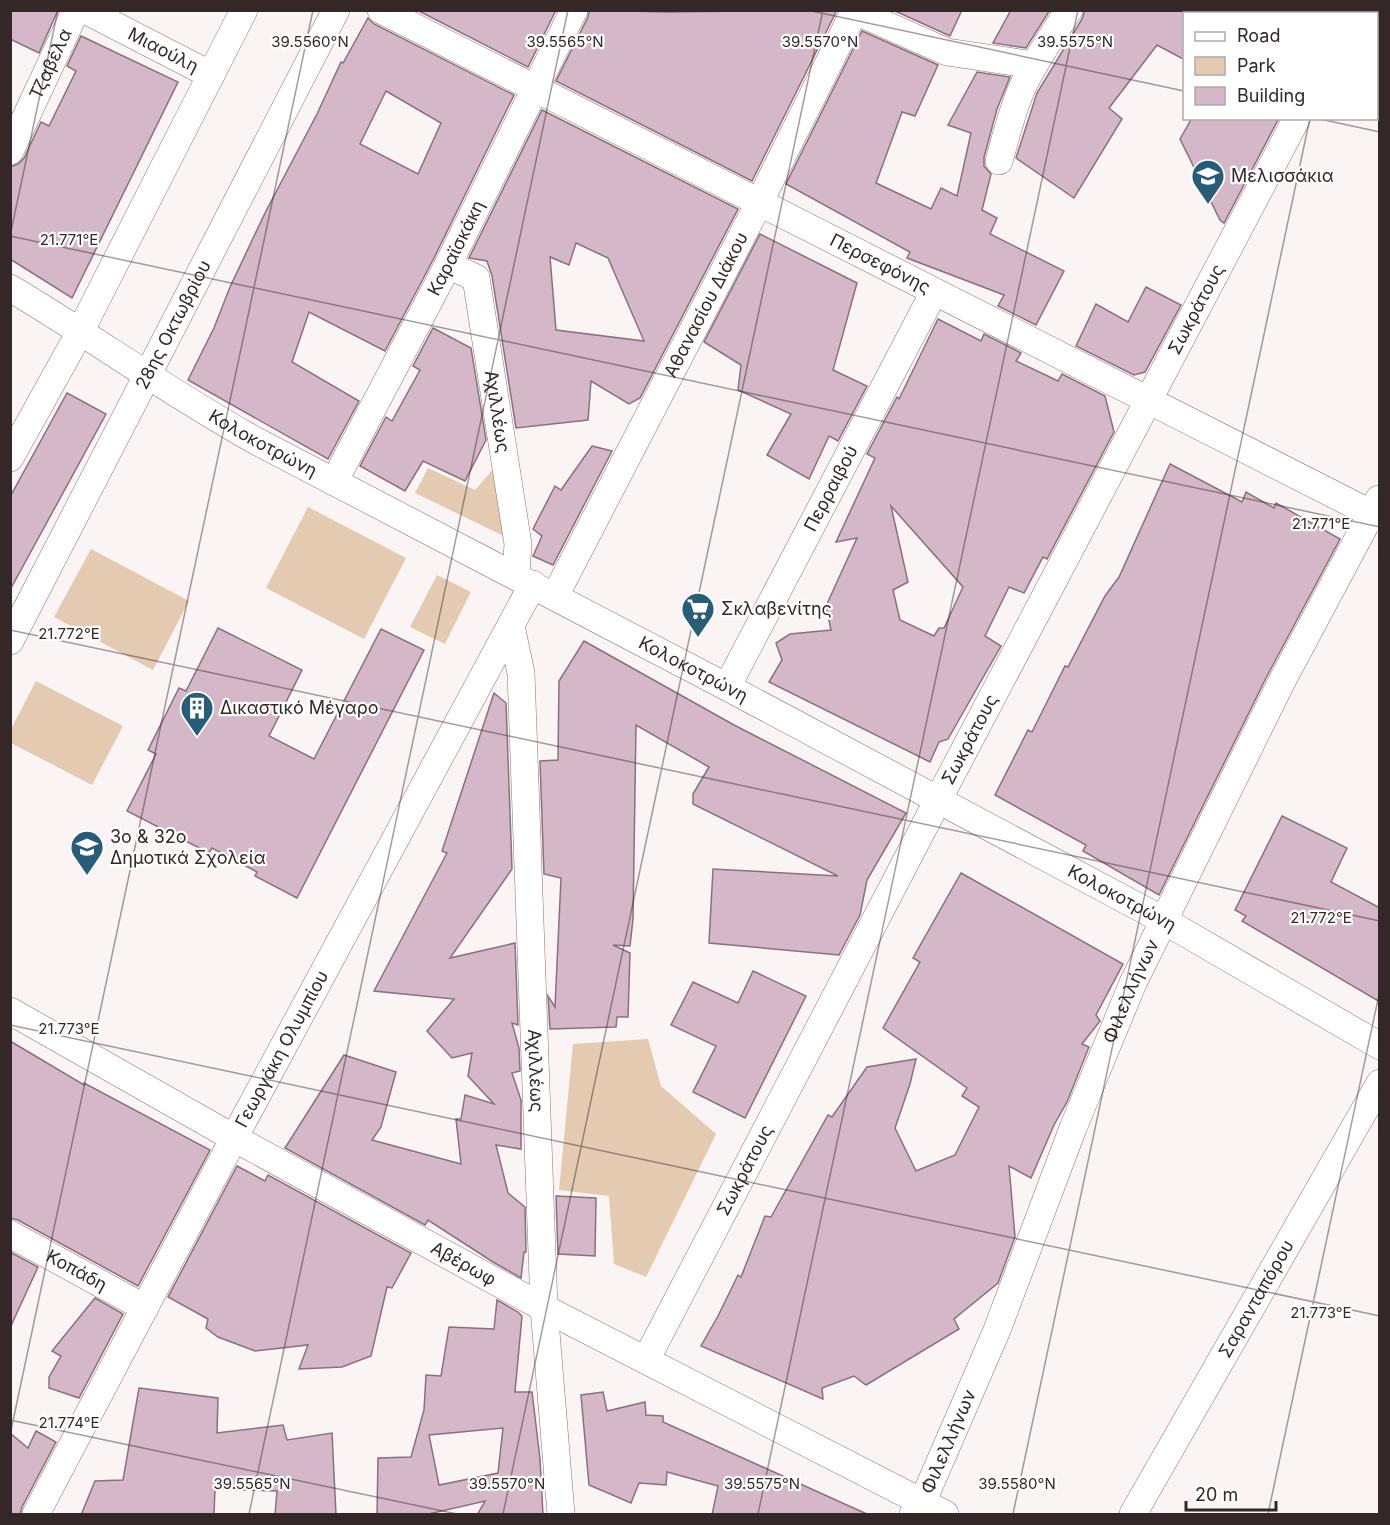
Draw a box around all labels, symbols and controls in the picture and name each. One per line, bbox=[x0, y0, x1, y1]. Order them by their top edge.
legend bbox=[1183, 12, 1378, 120]
street label: Μιαούλη bbox=[125, 23, 202, 77]
street label: Τζαβέλα bbox=[25, 25, 76, 102]
text: Road bbox=[1237, 25, 1280, 46]
text: 39.5560°N bbox=[271, 32, 349, 51]
text: 39.5565°N bbox=[526, 32, 604, 51]
text: 39.5570°N bbox=[782, 32, 858, 51]
text: 39.5575°N bbox=[1037, 32, 1113, 51]
text: Park bbox=[1237, 55, 1276, 76]
text: Building bbox=[1237, 85, 1305, 106]
school or university icon: Μελισσάκια bbox=[1190, 158, 1226, 205]
place label: Μελισσάκια bbox=[1231, 165, 1334, 186]
street label: Καραϊσκάκη bbox=[423, 197, 488, 299]
street label: Αθανασίου Διάκου bbox=[659, 229, 752, 381]
street label: Περσεφόνης bbox=[827, 229, 934, 298]
text: 21.771°E bbox=[40, 230, 98, 249]
street label: 28ης Οκτωβρίου bbox=[131, 256, 215, 393]
street label: Σωκράτους bbox=[1163, 260, 1228, 358]
street label: Αχιλλέως bbox=[481, 369, 514, 454]
street label: Κολοκοτρώνη bbox=[205, 405, 321, 481]
street label: Περραιβού bbox=[799, 442, 862, 535]
text: 21.771°E bbox=[1292, 514, 1350, 533]
supermarket icon: Σκλαβενίτης bbox=[680, 591, 716, 638]
place label: Σκλαβενίτης bbox=[721, 598, 832, 619]
text: 21.772°E bbox=[38, 624, 100, 643]
street label: Κολοκοτρώνη bbox=[635, 632, 752, 706]
building icon: Δικαστικό Μέγαρο bbox=[179, 690, 215, 737]
street label: Σωκράτους bbox=[937, 690, 1002, 788]
place label: Δικαστικό Μέγαρο bbox=[220, 697, 379, 718]
place label: 3ο & 32ο Δημοτικά Σχολεία bbox=[110, 826, 266, 868]
school or university icon: 3ο & 32ο Δημοτικά Σχολεία bbox=[69, 829, 105, 876]
street label: Κολοκοτρώνη bbox=[1064, 860, 1180, 936]
text: 21.772°E bbox=[1290, 908, 1352, 927]
street label: Φιλελλήνων bbox=[1098, 935, 1163, 1046]
street label: Γεωργάκη Ολυμπίου bbox=[231, 967, 332, 1131]
text: 21.773°E bbox=[38, 1019, 100, 1038]
street label: Αχιλλέως bbox=[524, 1029, 548, 1113]
street label: Σωκράτους bbox=[712, 1121, 777, 1219]
street label: Σαρανταπόρου bbox=[1214, 1236, 1298, 1361]
street label: Αβέρωφ bbox=[427, 1237, 500, 1290]
street label: Κοπάδη bbox=[43, 1245, 111, 1295]
text: 21.773°E bbox=[1290, 1303, 1352, 1322]
street label: Φιλελλήνων bbox=[916, 1386, 980, 1497]
text: 21.774°E bbox=[38, 1413, 100, 1432]
text: 39.5565°N bbox=[213, 1474, 291, 1493]
text: 39.5570°N bbox=[469, 1474, 545, 1493]
text: 39.5575°N bbox=[724, 1474, 800, 1493]
text: 39.5580°N bbox=[978, 1474, 1056, 1493]
scale bar bbox=[1186, 1474, 1276, 1512]
text: 20 m bbox=[1195, 1484, 1238, 1505]

